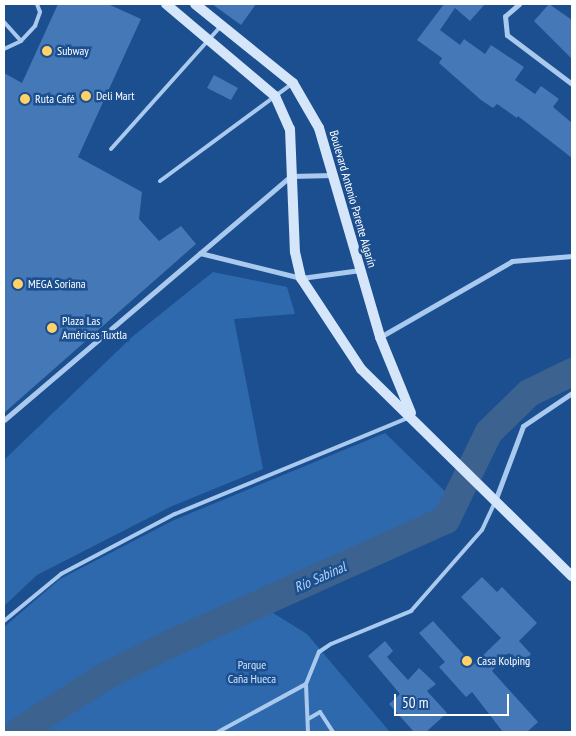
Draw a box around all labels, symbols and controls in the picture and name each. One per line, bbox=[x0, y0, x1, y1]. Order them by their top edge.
place label: Subway bbox=[57, 44, 89, 58]
marker: Subway bbox=[41, 45, 53, 57]
place label: Deli Mart bbox=[96, 89, 135, 103]
marker: Deli Mart bbox=[80, 90, 92, 102]
place label: Ruta Café bbox=[35, 92, 75, 106]
marker: Ruta Café bbox=[19, 93, 31, 105]
street label: Boulevard Antonio Parente Algarín bbox=[326, 128, 380, 270]
place label: MEGA Soriana bbox=[28, 277, 86, 291]
marker: MEGA Soriana bbox=[12, 278, 24, 290]
place label: Plaza Las Américas Tuxtla bbox=[62, 314, 127, 342]
marker: Plaza Las Américas Tuxtla bbox=[46, 322, 58, 334]
water label: Río Sabinal bbox=[292, 558, 348, 596]
place label: Casa Kolping bbox=[477, 654, 530, 668]
marker: Casa Kolping bbox=[461, 655, 473, 667]
park label: Parque Caña Hueca bbox=[228, 658, 276, 686]
scale bar bbox=[396, 684, 511, 716]
text: 50 m bbox=[402, 693, 428, 712]

